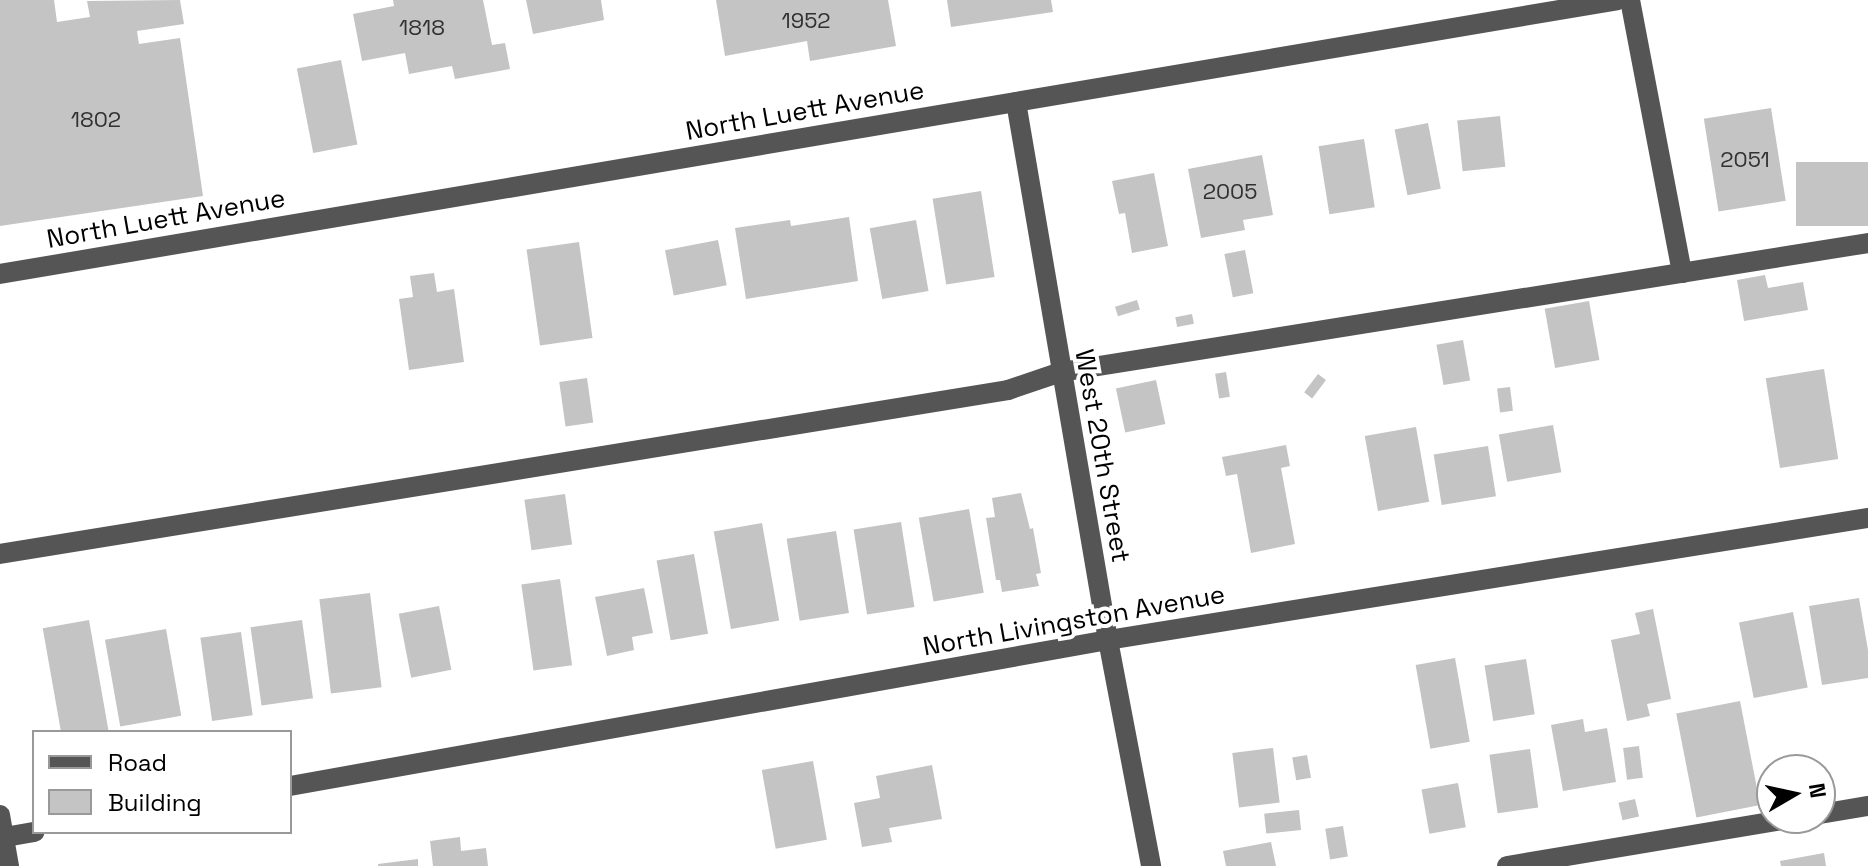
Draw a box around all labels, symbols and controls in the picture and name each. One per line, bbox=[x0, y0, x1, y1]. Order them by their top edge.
house number: 1952 bbox=[782, 8, 830, 34]
house number: 1818 bbox=[399, 15, 445, 41]
street label: North Luett Avenue bbox=[683, 75, 927, 147]
house number: 1802 bbox=[71, 107, 121, 133]
house number: 2051 bbox=[1720, 147, 1770, 173]
house number: 2005 bbox=[1203, 179, 1257, 205]
street label: North Luett Avenue bbox=[44, 183, 288, 255]
street label: West 20th Street bbox=[1068, 347, 1136, 565]
street label: North Livingston Avenue bbox=[920, 579, 1228, 663]
legend bbox=[32, 730, 292, 834]
text: Road bbox=[108, 747, 167, 778]
north arrow bbox=[1756, 754, 1836, 834]
text: N bbox=[1803, 781, 1833, 800]
text: Building bbox=[108, 787, 202, 818]

